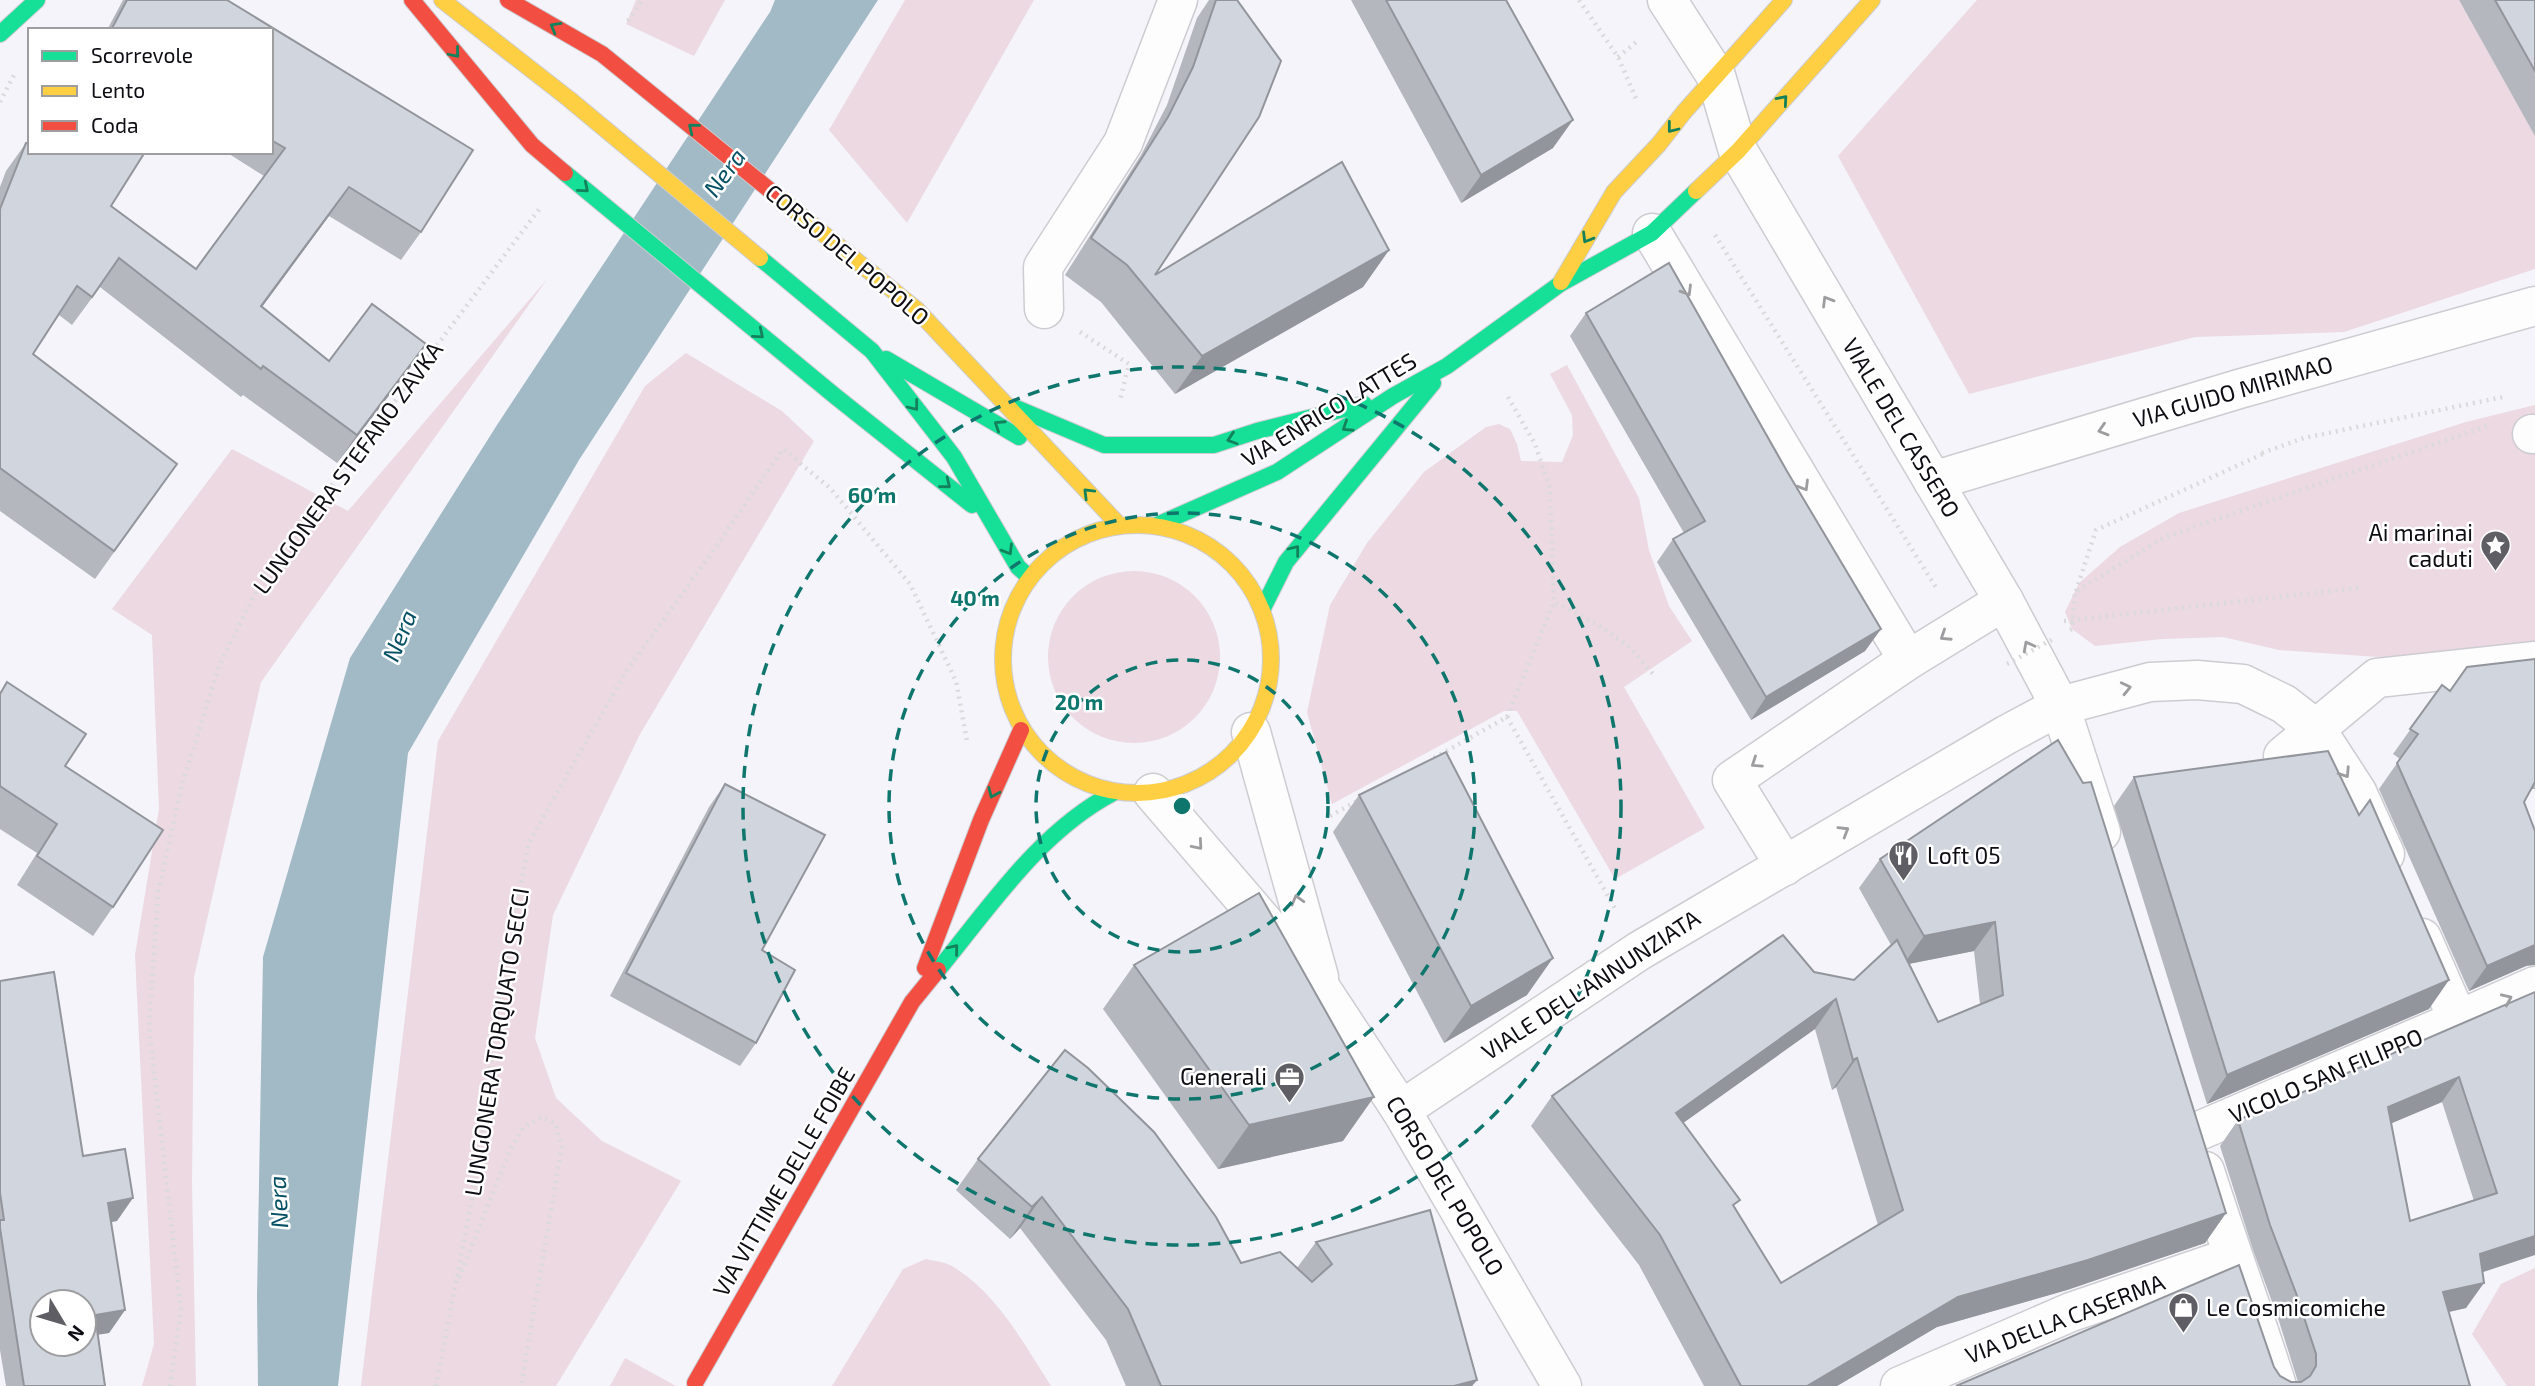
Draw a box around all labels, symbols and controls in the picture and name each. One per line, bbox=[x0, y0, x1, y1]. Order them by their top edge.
one-way arrow bbox=[550, 22, 562, 35]
legend bbox=[28, 28, 273, 154]
text: Scorrevole bbox=[91, 42, 193, 67]
one-way arrow bbox=[447, 45, 459, 58]
text: Lento bbox=[91, 77, 145, 102]
one-way arrow bbox=[1775, 95, 1787, 108]
text: Coda bbox=[91, 112, 138, 137]
one-way arrow bbox=[1667, 120, 1680, 133]
one-way arrow bbox=[688, 124, 701, 136]
water label: Nera bbox=[697, 142, 751, 202]
street label: CORSO DEL POPOLO bbox=[760, 178, 935, 331]
one-way arrow bbox=[577, 180, 589, 193]
one-way arrow bbox=[1582, 231, 1595, 244]
one-way arrow bbox=[1679, 284, 1692, 297]
one-way arrow bbox=[1822, 296, 1835, 309]
one-way arrow bbox=[752, 325, 764, 338]
street label: VIALE DEL CASSERO bbox=[1837, 333, 1967, 522]
street label: LUNGONERA STEFANO ZAVKA bbox=[246, 335, 448, 599]
street label: VIA ENRICO LATTES bbox=[1236, 346, 1421, 472]
street label: VIA GUIDO MIRIMAO bbox=[2130, 349, 2336, 433]
one-way arrow bbox=[906, 398, 919, 410]
one-way arrow bbox=[1342, 418, 1355, 431]
one-way arrow bbox=[994, 420, 1007, 433]
one-way arrow bbox=[2097, 422, 2109, 437]
one-way arrow bbox=[1227, 431, 1239, 445]
one-way arrow bbox=[939, 476, 951, 489]
one-way arrow bbox=[1796, 479, 1809, 492]
text: 60 m bbox=[848, 482, 896, 507]
one-way arrow bbox=[1084, 489, 1096, 501]
place label: Ai marinai caduti bbox=[2368, 518, 2473, 572]
place icon: Ai marinai caduti bbox=[2479, 529, 2513, 573]
one-way arrow bbox=[1000, 542, 1013, 555]
one-way arrow bbox=[1287, 546, 1300, 558]
text: 40 m bbox=[950, 585, 1000, 610]
water label: Nera bbox=[375, 606, 422, 665]
one-way arrow bbox=[1940, 628, 1953, 641]
one-way arrow bbox=[2023, 641, 2036, 653]
one-way arrow bbox=[2120, 681, 2132, 696]
text: 20 m bbox=[1055, 689, 1103, 714]
one-way arrow bbox=[1751, 755, 1764, 767]
one-way arrow bbox=[2337, 765, 2350, 778]
one-way arrow bbox=[987, 786, 1001, 798]
centre of rings bbox=[1170, 794, 1194, 818]
one-way arrow bbox=[1836, 826, 1849, 839]
one-way arrow bbox=[1190, 837, 1202, 850]
restaurant icon: Loft 05 bbox=[1887, 839, 1921, 883]
place label: Loft 05 bbox=[1927, 841, 2001, 869]
street label: LUNGONERA TORQUATO SECCI bbox=[458, 886, 534, 1198]
one-way arrow bbox=[1291, 894, 1306, 906]
street label: VIALE DELL'ANNUNZIATA bbox=[1476, 903, 1705, 1065]
one-way arrow bbox=[946, 944, 959, 956]
one-way arrow bbox=[2501, 993, 2513, 1007]
street label: VICOLO SAN FILIPPO bbox=[2225, 1022, 2427, 1129]
office icon: Generali bbox=[1273, 1060, 1307, 1104]
street label: VIA VITTIME DELLE FOIBE bbox=[706, 1062, 860, 1301]
place label: Generali bbox=[1180, 1062, 1267, 1090]
street label: CORSO DEL POPOLO bbox=[1381, 1090, 1511, 1281]
water label: Nera bbox=[262, 1175, 293, 1229]
street label: VIA DELLA CASERMA bbox=[1961, 1267, 2169, 1369]
north arrow bbox=[28, 1288, 98, 1358]
shop icon: Le Cosmicomiche bbox=[2166, 1291, 2200, 1335]
place label: Le Cosmicomiche bbox=[2206, 1293, 2386, 1321]
text: N bbox=[64, 1321, 90, 1346]

